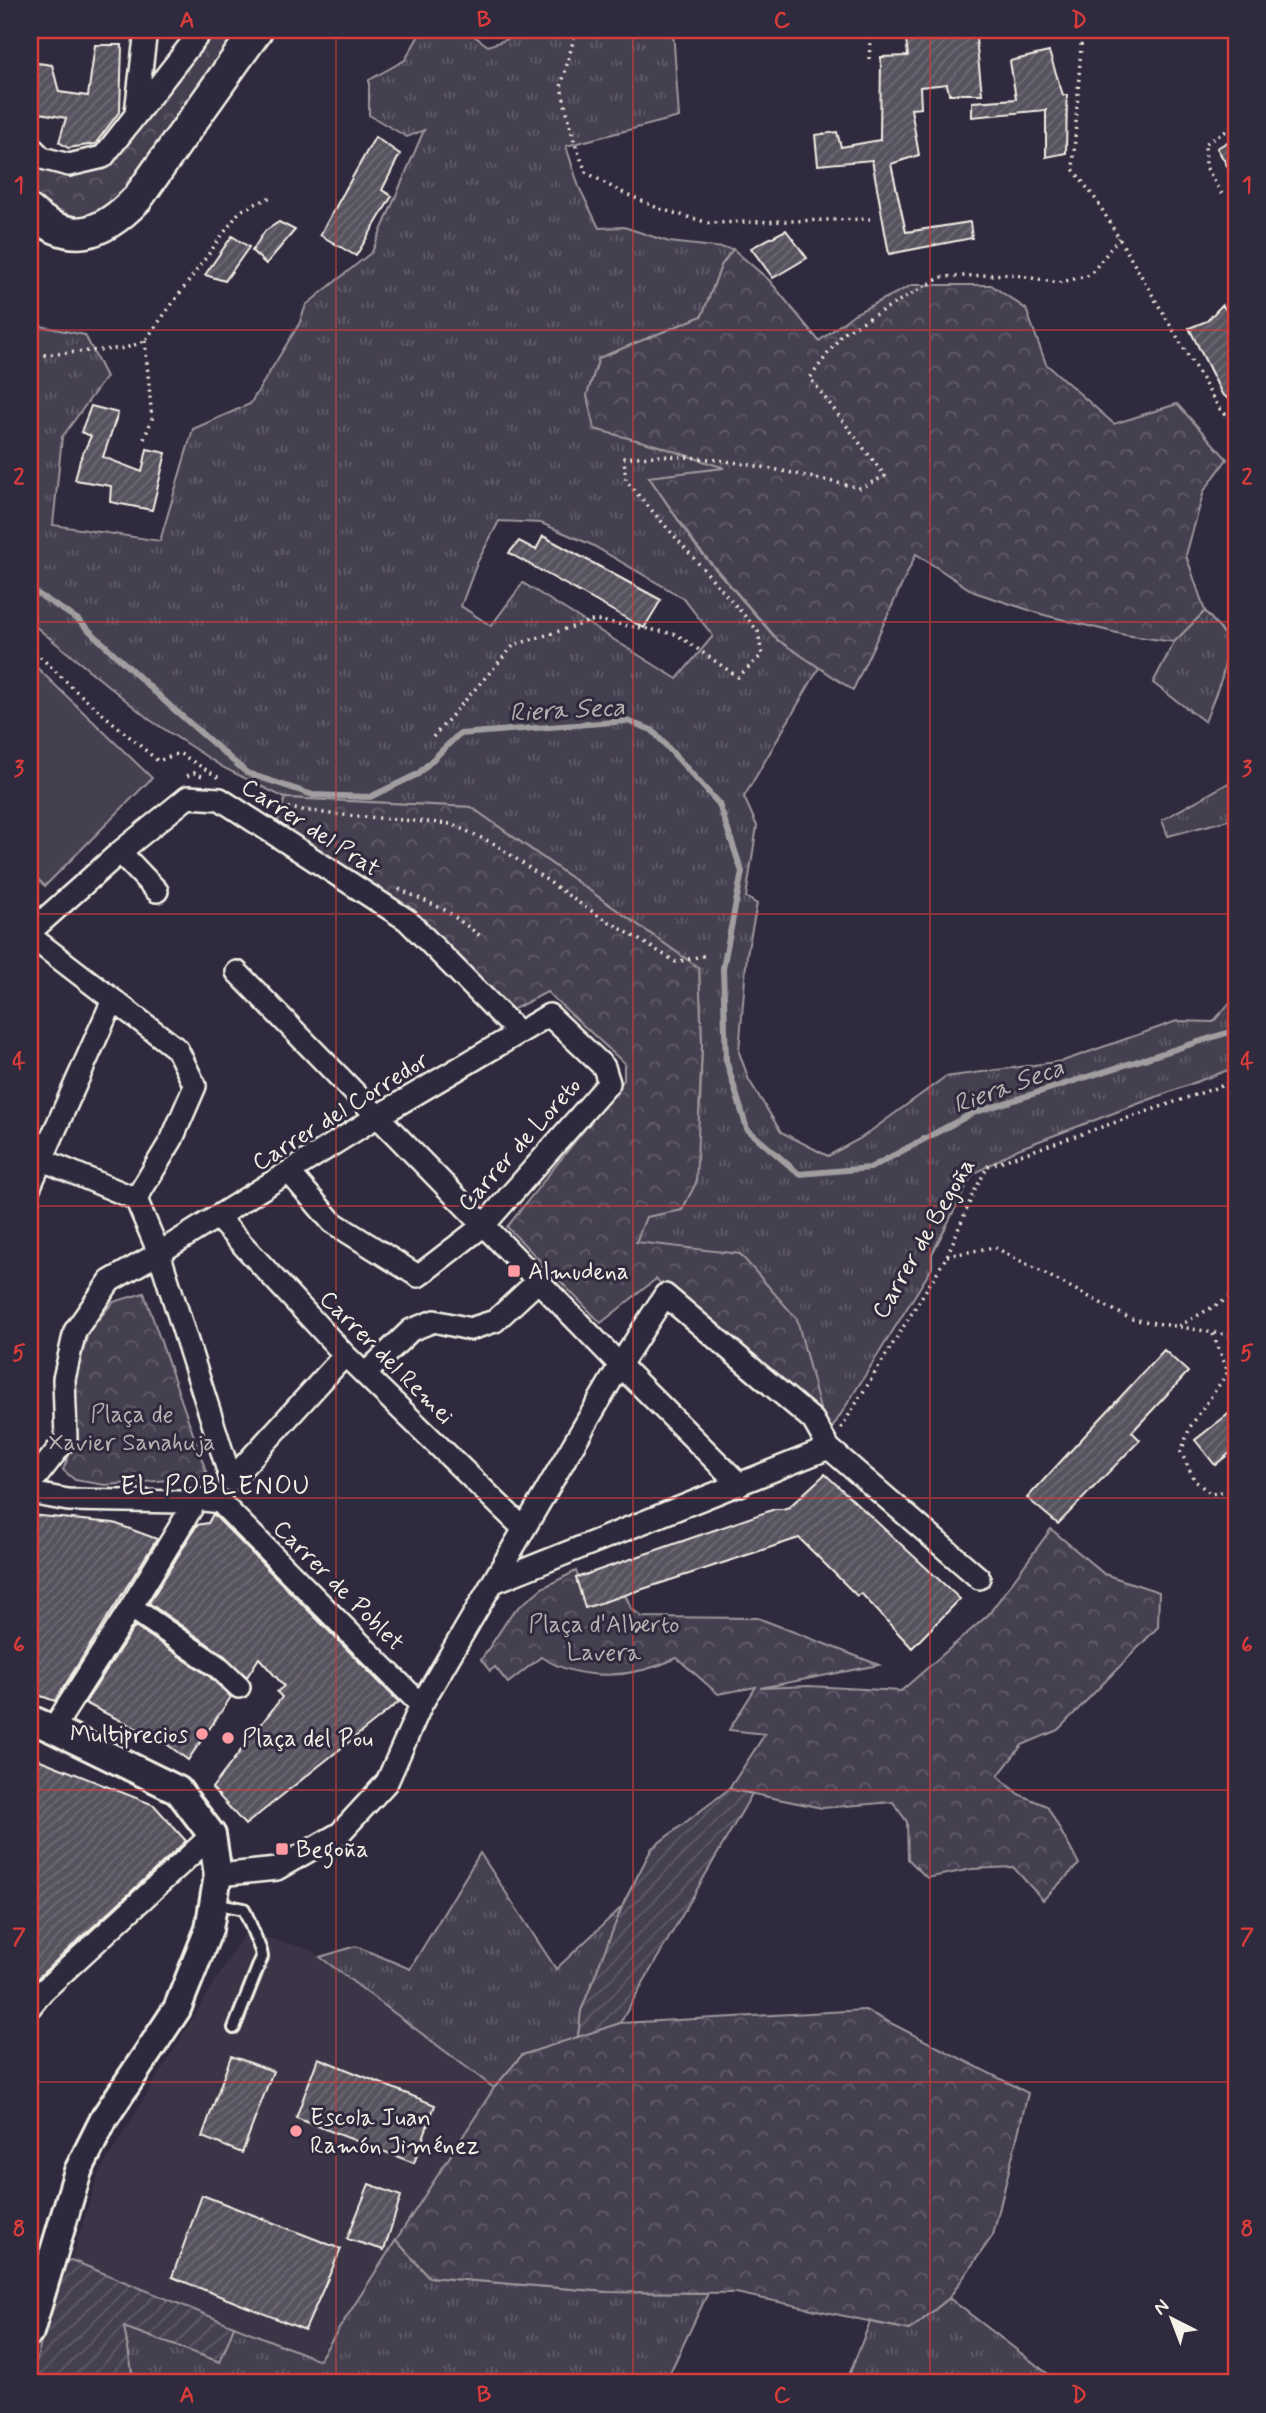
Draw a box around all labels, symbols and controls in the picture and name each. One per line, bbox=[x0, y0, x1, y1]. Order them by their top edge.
text: A bbox=[179, 6, 195, 36]
text: B bbox=[477, 6, 492, 36]
text: C bbox=[774, 6, 791, 36]
text: D bbox=[1071, 6, 1087, 36]
text: 1 bbox=[14, 171, 24, 201]
text: 1 bbox=[1242, 171, 1252, 201]
text: 2 bbox=[13, 463, 25, 493]
text: 2 bbox=[1241, 463, 1253, 493]
water label: Riera Seca bbox=[508, 691, 626, 731]
text: 3 bbox=[14, 755, 25, 785]
text: 3 bbox=[1242, 755, 1253, 785]
street label: Carrer del Prat bbox=[235, 772, 386, 885]
street label: Carrer del Corredor bbox=[247, 1046, 435, 1179]
text: 4 bbox=[12, 1047, 26, 1077]
text: 4 bbox=[1240, 1047, 1254, 1077]
water label: Riera Seca bbox=[948, 1051, 1069, 1123]
street label: Carrer de Loreto bbox=[452, 1071, 589, 1219]
street label: Carrer de Begoña bbox=[866, 1153, 983, 1325]
place label: Almudena bbox=[528, 1257, 629, 1288]
marker: Almudena bbox=[506, 1263, 522, 1279]
street label: Carrer del Remei bbox=[312, 1284, 460, 1432]
text: 5 bbox=[12, 1339, 26, 1369]
text: 5 bbox=[1240, 1339, 1254, 1369]
park label: Plaça de Xavier Sanahuja bbox=[48, 1400, 216, 1459]
district label: EL POBLENOU bbox=[120, 1470, 312, 1504]
street label: Carrer de Poblet bbox=[266, 1514, 410, 1658]
park label: Plaça d'Alberto Lavera bbox=[529, 1610, 679, 1669]
text: 6 bbox=[13, 1631, 25, 1661]
text: 6 bbox=[1241, 1631, 1253, 1661]
place label: Multiprecios bbox=[70, 1720, 188, 1751]
place label: Plaça del Pou bbox=[242, 1724, 373, 1755]
marker: Multiprecios bbox=[194, 1726, 210, 1742]
marker: Plaça del Pou bbox=[220, 1730, 236, 1746]
place label: Begoña bbox=[296, 1835, 369, 1869]
marker: Begoña bbox=[274, 1841, 290, 1857]
text: 7 bbox=[12, 1923, 26, 1953]
text: 7 bbox=[1240, 1923, 1254, 1953]
place label: Escola Juan Ramón Jiménez bbox=[310, 2103, 480, 2162]
marker: Escola Juan Ramón Jiménez bbox=[288, 2123, 304, 2139]
text: 8 bbox=[13, 2215, 25, 2245]
text: 8 bbox=[1241, 2215, 1253, 2245]
north arrow bbox=[1136, 2284, 1206, 2354]
text: N bbox=[1149, 2294, 1175, 2321]
text: A bbox=[179, 2381, 195, 2411]
text: B bbox=[477, 2381, 492, 2411]
text: C bbox=[774, 2381, 791, 2411]
text: D bbox=[1071, 2381, 1087, 2411]

